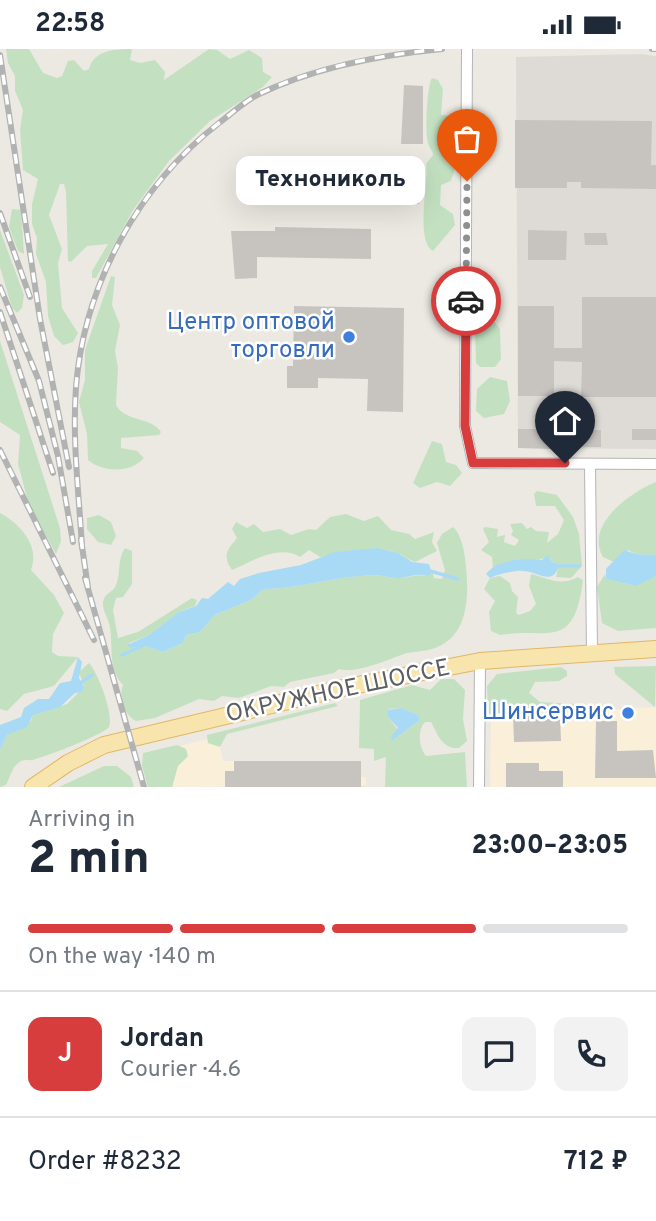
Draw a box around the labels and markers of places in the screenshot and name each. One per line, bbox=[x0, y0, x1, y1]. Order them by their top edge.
pin bbox=[437, 109, 497, 181]
callout: Технониколь bbox=[236, 157, 425, 205]
place label: Центр оптовой торговли bbox=[167, 308, 335, 366]
marker: Центр оптовой торговли bbox=[341, 329, 357, 345]
pin bbox=[535, 391, 595, 463]
place label: Шинсервис bbox=[482, 698, 614, 728]
marker: Шинсервис bbox=[620, 705, 636, 721]

